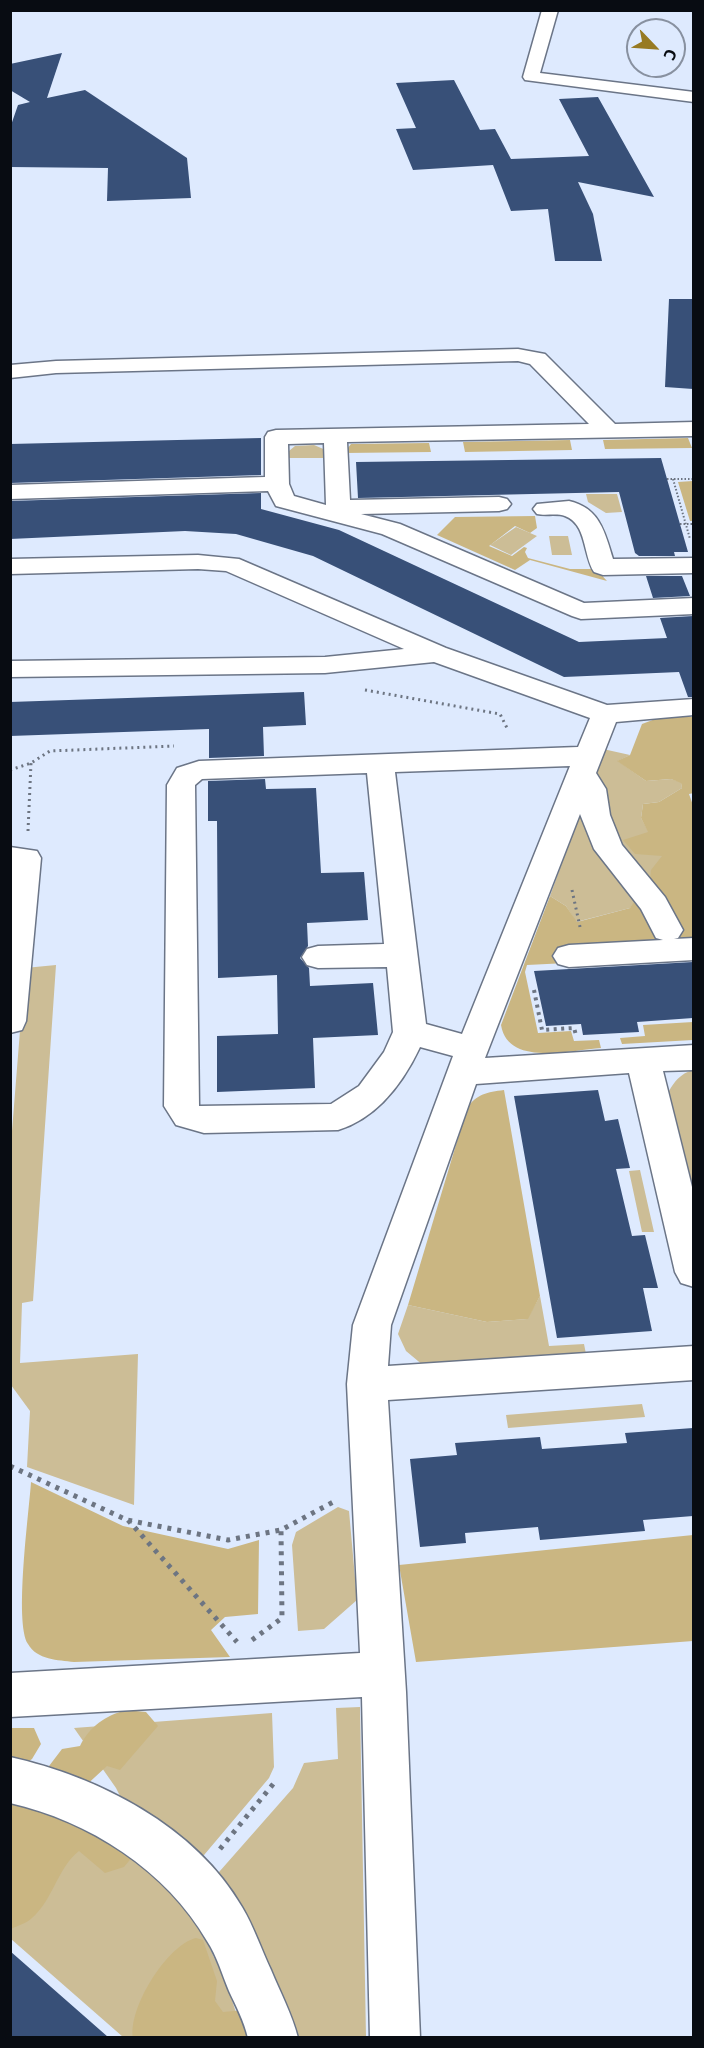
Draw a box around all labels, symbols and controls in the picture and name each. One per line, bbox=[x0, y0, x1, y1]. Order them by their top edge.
north arrow bbox=[626, 18, 686, 78]
text: С bbox=[658, 45, 683, 64]

